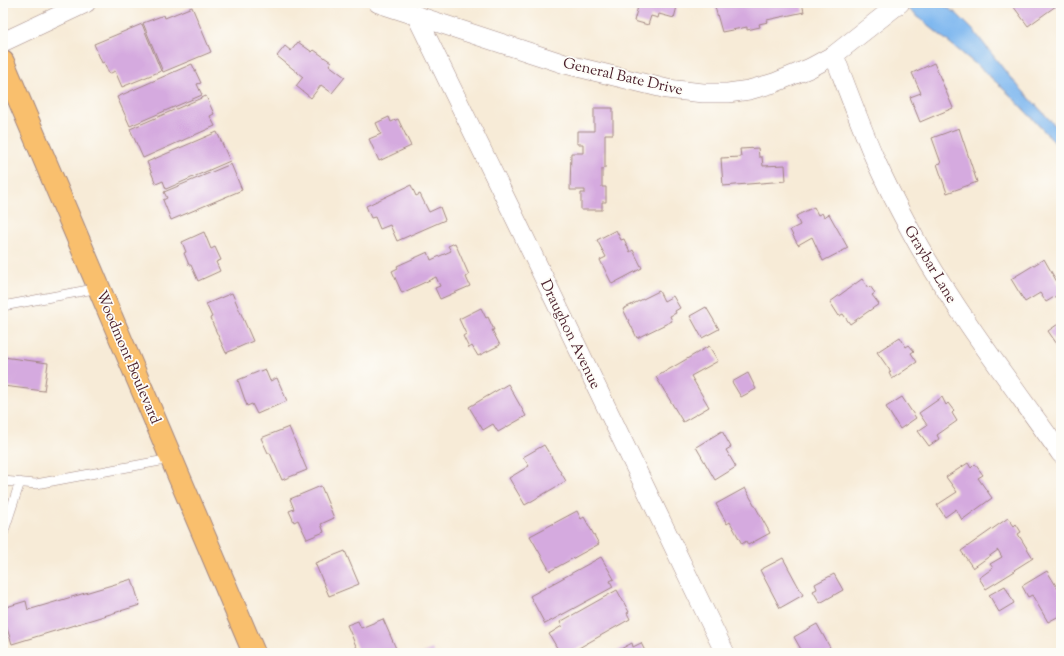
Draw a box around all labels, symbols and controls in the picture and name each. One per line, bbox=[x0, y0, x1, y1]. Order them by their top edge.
street label: General Bate Drive bbox=[561, 53, 685, 101]
street label: Graybar Lane bbox=[898, 222, 961, 308]
street label: Draughon Avenue bbox=[534, 276, 605, 393]
street label: Woodmont Boulevard bbox=[90, 288, 165, 428]

